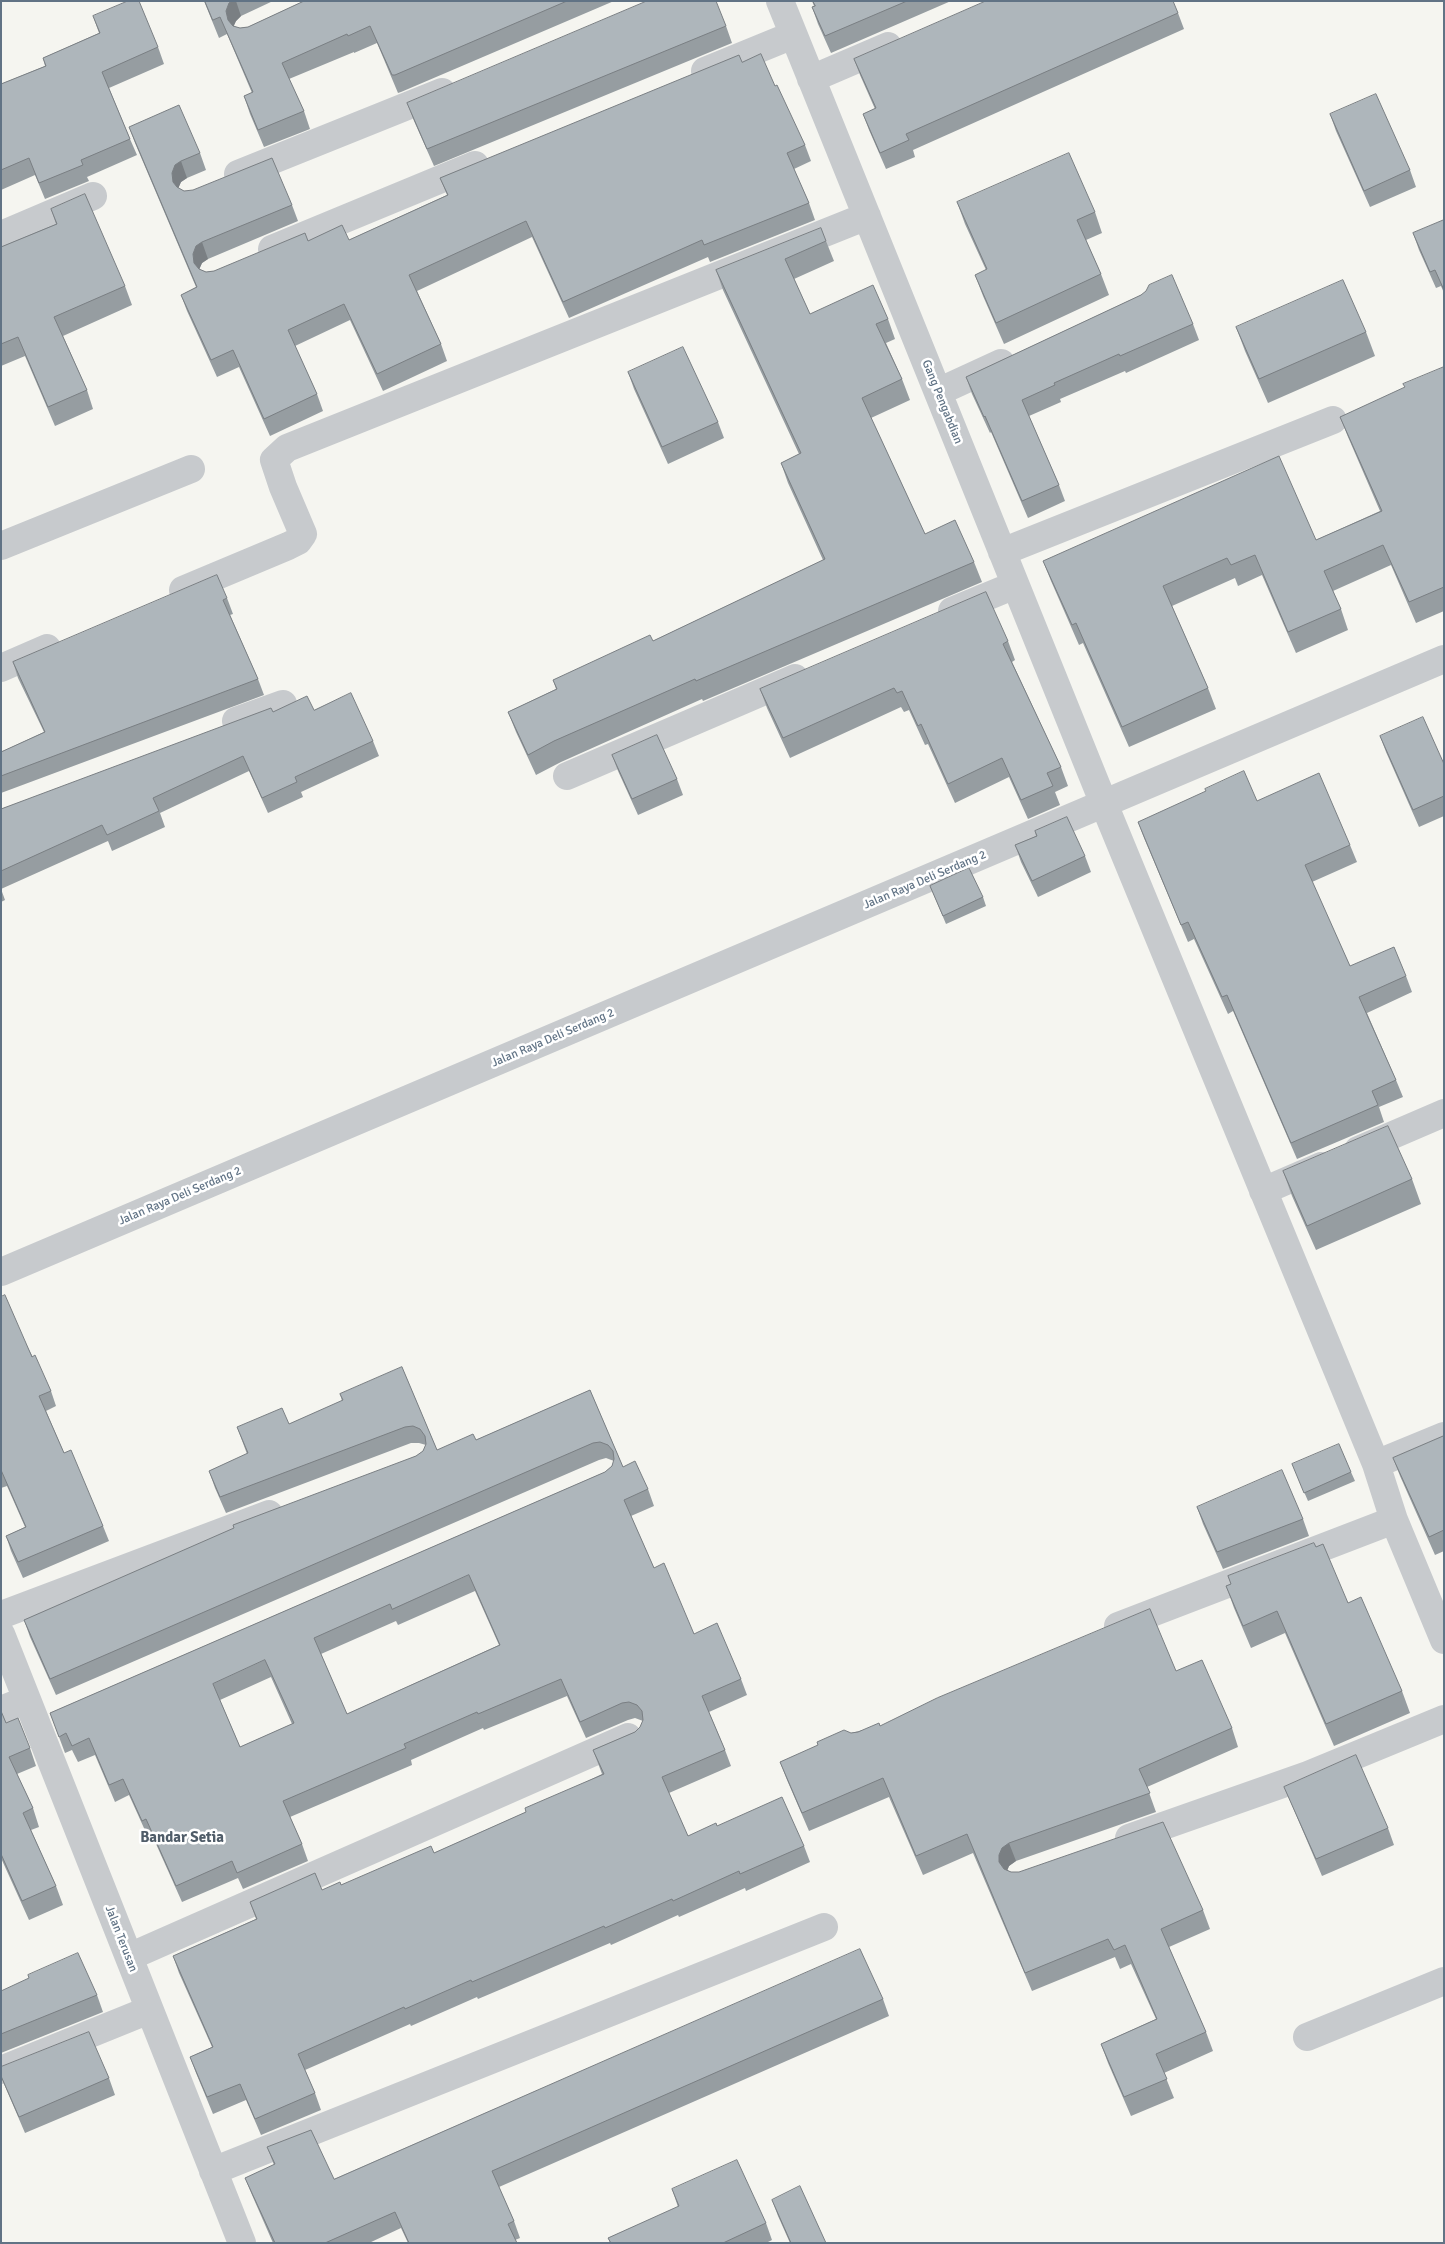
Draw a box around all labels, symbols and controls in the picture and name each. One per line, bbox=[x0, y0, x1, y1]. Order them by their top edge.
street label: Gang Pengabdian bbox=[919, 358, 965, 446]
street label: Jalan Raya Deli Serdang 2 bbox=[862, 848, 988, 912]
street label: Jalan Raya Deli Serdang 2 bbox=[490, 1006, 616, 1070]
street label: Jalan Raya Deli Serdang 2 bbox=[117, 1164, 243, 1228]
district label: Bandar Setia bbox=[140, 1829, 224, 1847]
street label: Jalan Terusan bbox=[102, 1904, 140, 1974]

